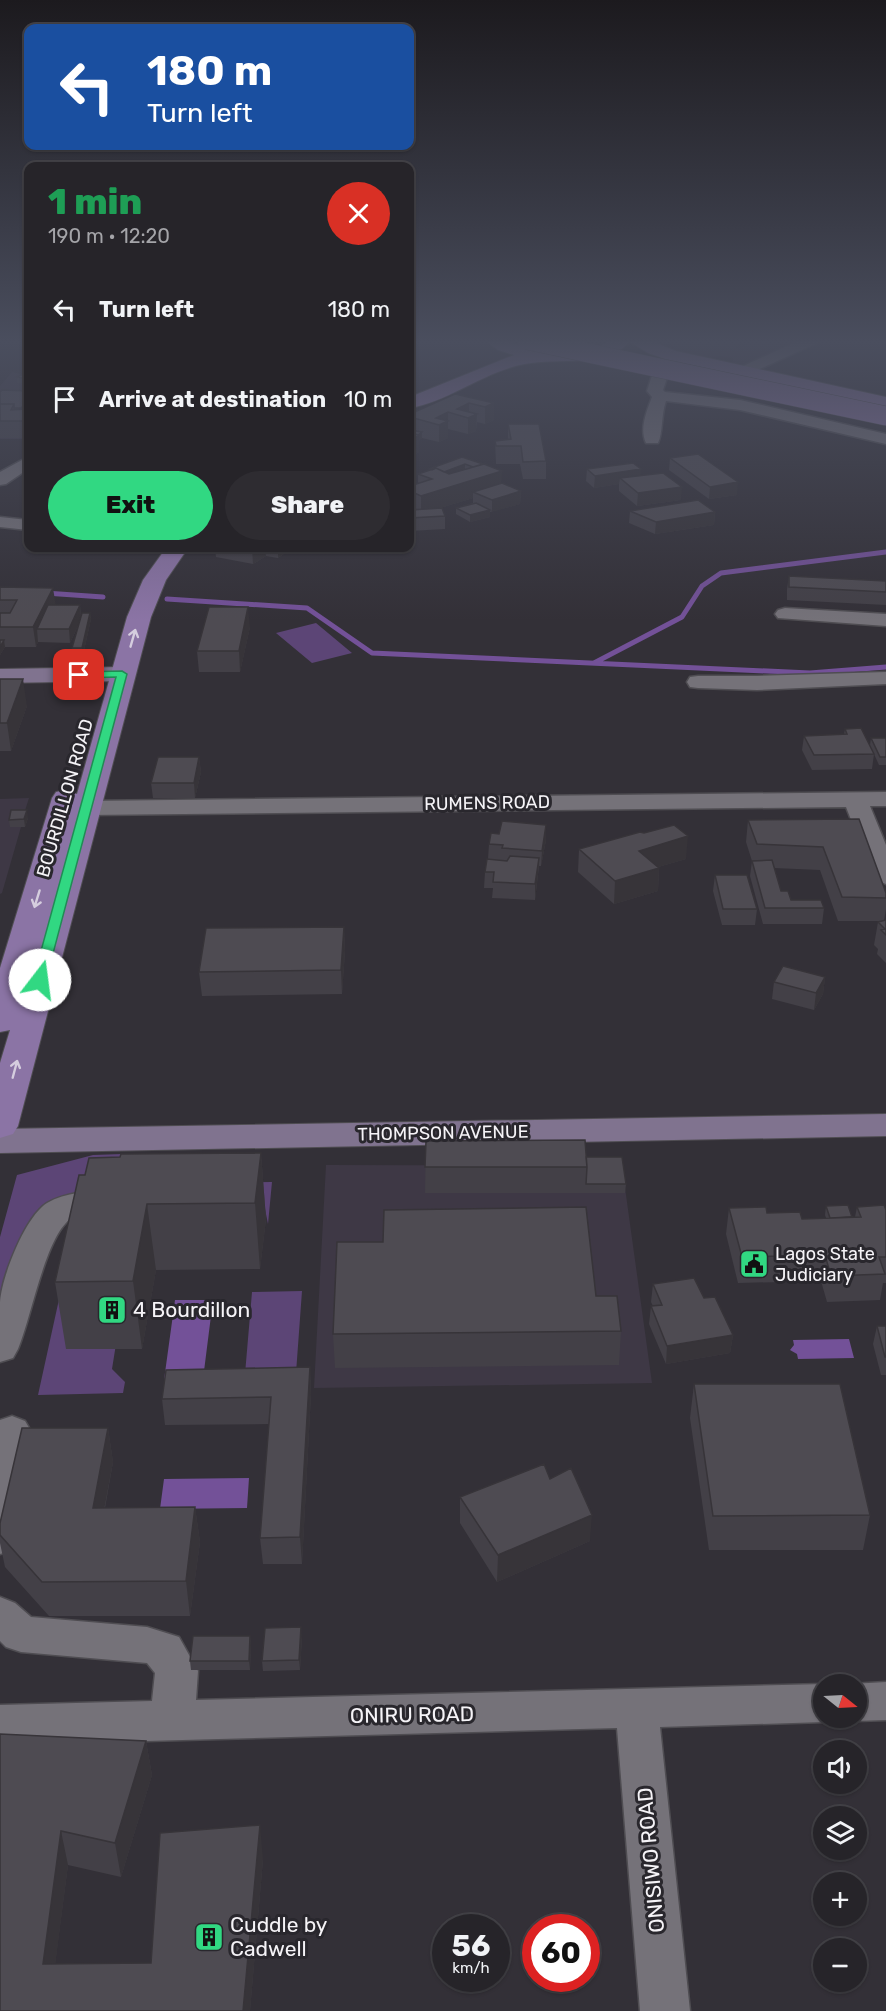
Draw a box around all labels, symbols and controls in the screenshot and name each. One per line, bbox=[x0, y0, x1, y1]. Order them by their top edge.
text: 180 m bbox=[147, 46, 272, 96]
icon: left bbox=[48, 48, 126, 126]
text: Turn left bbox=[147, 97, 252, 129]
text: 1 min bbox=[48, 180, 142, 223]
button: close bbox=[327, 182, 390, 245]
text: 190 m · 12:20 bbox=[48, 224, 170, 248]
icon: left bbox=[48, 293, 81, 326]
text: Turn left bbox=[99, 296, 194, 323]
text: 180 m bbox=[328, 296, 390, 323]
icon: arrive bbox=[48, 383, 81, 416]
text: Arrive at destination bbox=[99, 386, 326, 413]
text: 10 m bbox=[344, 386, 392, 413]
button: Exit bbox=[48, 471, 213, 540]
button: Share bbox=[225, 471, 390, 540]
one-way arrow bbox=[127, 629, 139, 648]
pin bbox=[53, 649, 104, 700]
icon: arrive bbox=[62, 658, 95, 691]
street label: BOURDILLON ROAD bbox=[32, 716, 98, 880]
street label: RUMENS ROAD bbox=[424, 791, 550, 815]
one-way arrow bbox=[31, 889, 42, 908]
position arrow bbox=[8.0, 948, 72.0, 1012]
one-way arrow bbox=[10, 1060, 22, 1079]
street label: THOMPSON AVENUE bbox=[357, 1121, 529, 1145]
place label: Lagos State Judiciary bbox=[775, 1243, 875, 1286]
public building icon: Lagos State Judiciary bbox=[738, 1248, 770, 1280]
building icon: 4 Bourdillon bbox=[96, 1294, 128, 1326]
place label: 4 Bourdillon bbox=[133, 1297, 250, 1322]
north arrow bbox=[813, 1674, 867, 1728]
map controls bbox=[813, 1674, 867, 1992]
street label: ONIRU ROAD bbox=[350, 1701, 474, 1728]
button: sound bbox=[813, 1740, 867, 1794]
street label: ONISIWO ROAD bbox=[632, 1786, 669, 1934]
button: layers bbox=[813, 1806, 867, 1860]
button: + bbox=[813, 1872, 867, 1926]
place label: Cuddle by Cadwell bbox=[230, 1912, 328, 1961]
speed limit sign: 60 bbox=[522, 1914, 600, 1992]
building icon: Cuddle by Cadwell bbox=[193, 1921, 225, 1953]
text: 56 bbox=[452, 1928, 490, 1964]
button: − bbox=[813, 1938, 867, 1992]
text: km/h bbox=[452, 1959, 490, 1977]

